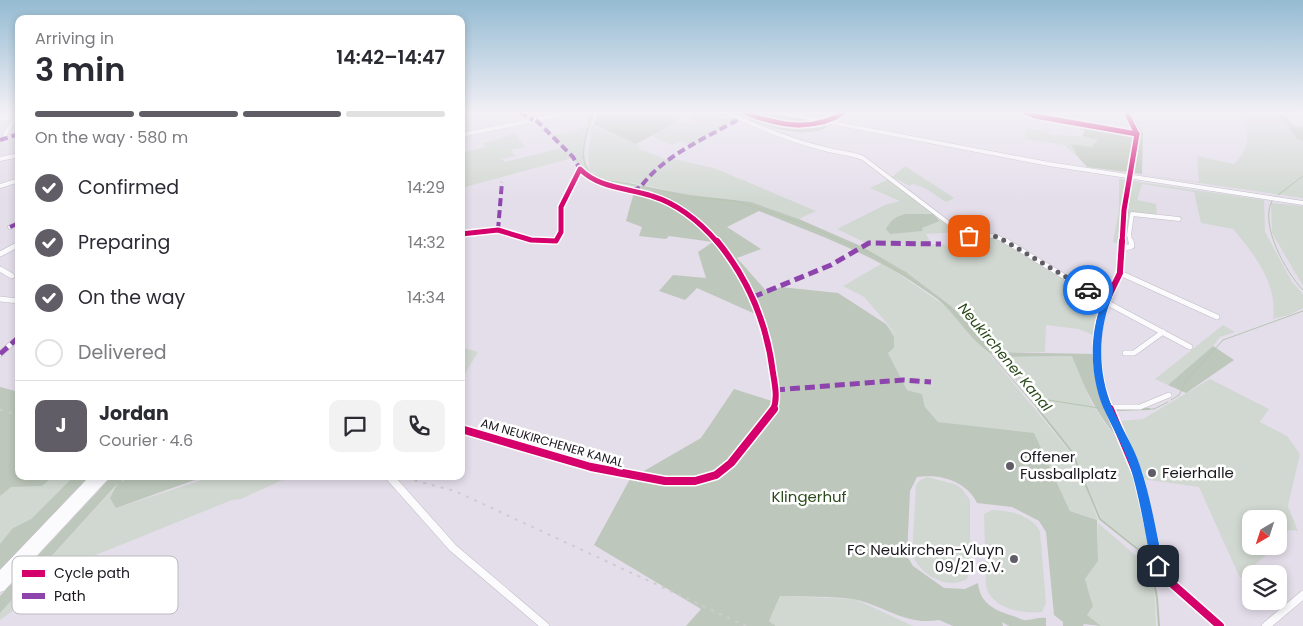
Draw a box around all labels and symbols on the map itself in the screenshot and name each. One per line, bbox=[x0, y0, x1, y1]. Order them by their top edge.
pin bbox=[948, 215, 990, 257]
courier bbox=[1063, 265, 1113, 315]
water label: Neukirchener Kanal bbox=[954, 298, 1057, 416]
street label: AM NEUKIRCHENER KANAL bbox=[479, 414, 625, 471]
place label: Offener Fussballplatz bbox=[1020, 446, 1117, 484]
marker: Offener Fussballplatz bbox=[1004, 460, 1016, 472]
place label: Feierhalle bbox=[1162, 462, 1234, 483]
marker: Feierhalle bbox=[1146, 467, 1158, 479]
park label: Klingerhuf bbox=[771, 486, 847, 507]
north arrow bbox=[1242, 510, 1288, 555]
place label: FC Neukirchen-Vluyn 09/21 e.V. bbox=[847, 539, 1004, 577]
pin bbox=[1137, 545, 1179, 587]
marker: FC Neukirchen-Vluyn 09/21 e.V. bbox=[1008, 553, 1020, 565]
legend bbox=[12, 556, 178, 614]
text: Cycle path bbox=[54, 563, 130, 583]
text: Path bbox=[54, 586, 86, 606]

